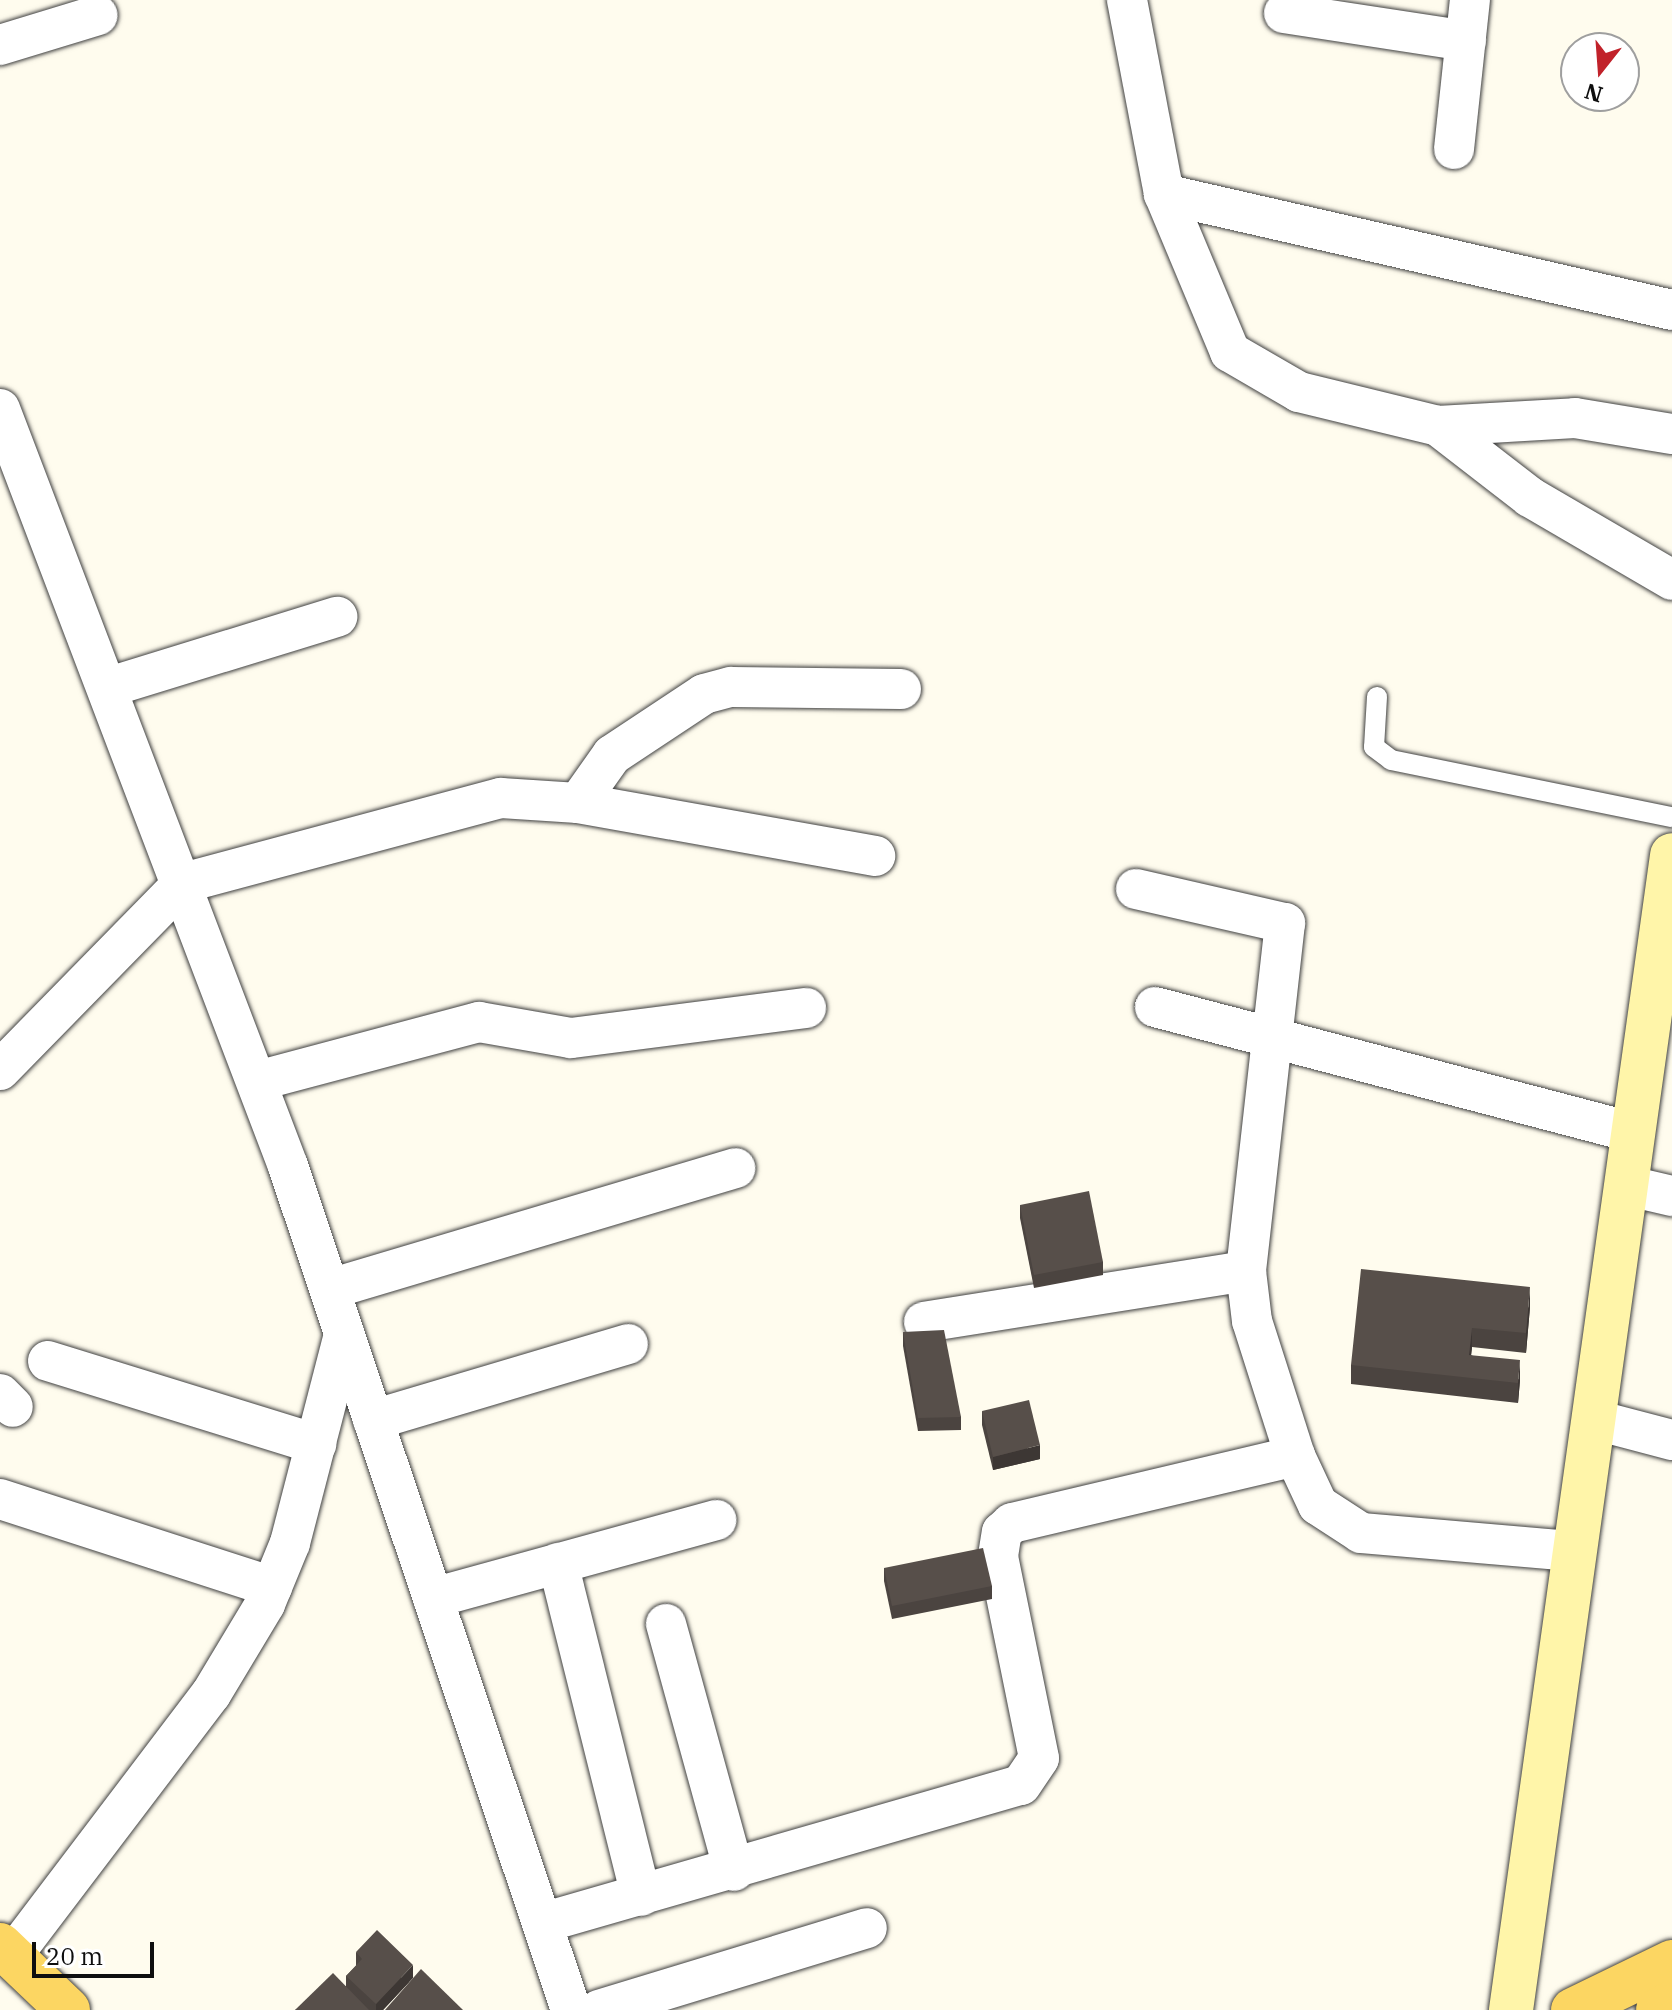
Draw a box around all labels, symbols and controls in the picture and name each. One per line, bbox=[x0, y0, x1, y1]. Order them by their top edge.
north arrow bbox=[1560, 32, 1640, 112]
text: N bbox=[1581, 77, 1606, 110]
scale bar bbox=[36, 1926, 158, 1976]
text: 20 m bbox=[46, 1940, 103, 1972]

